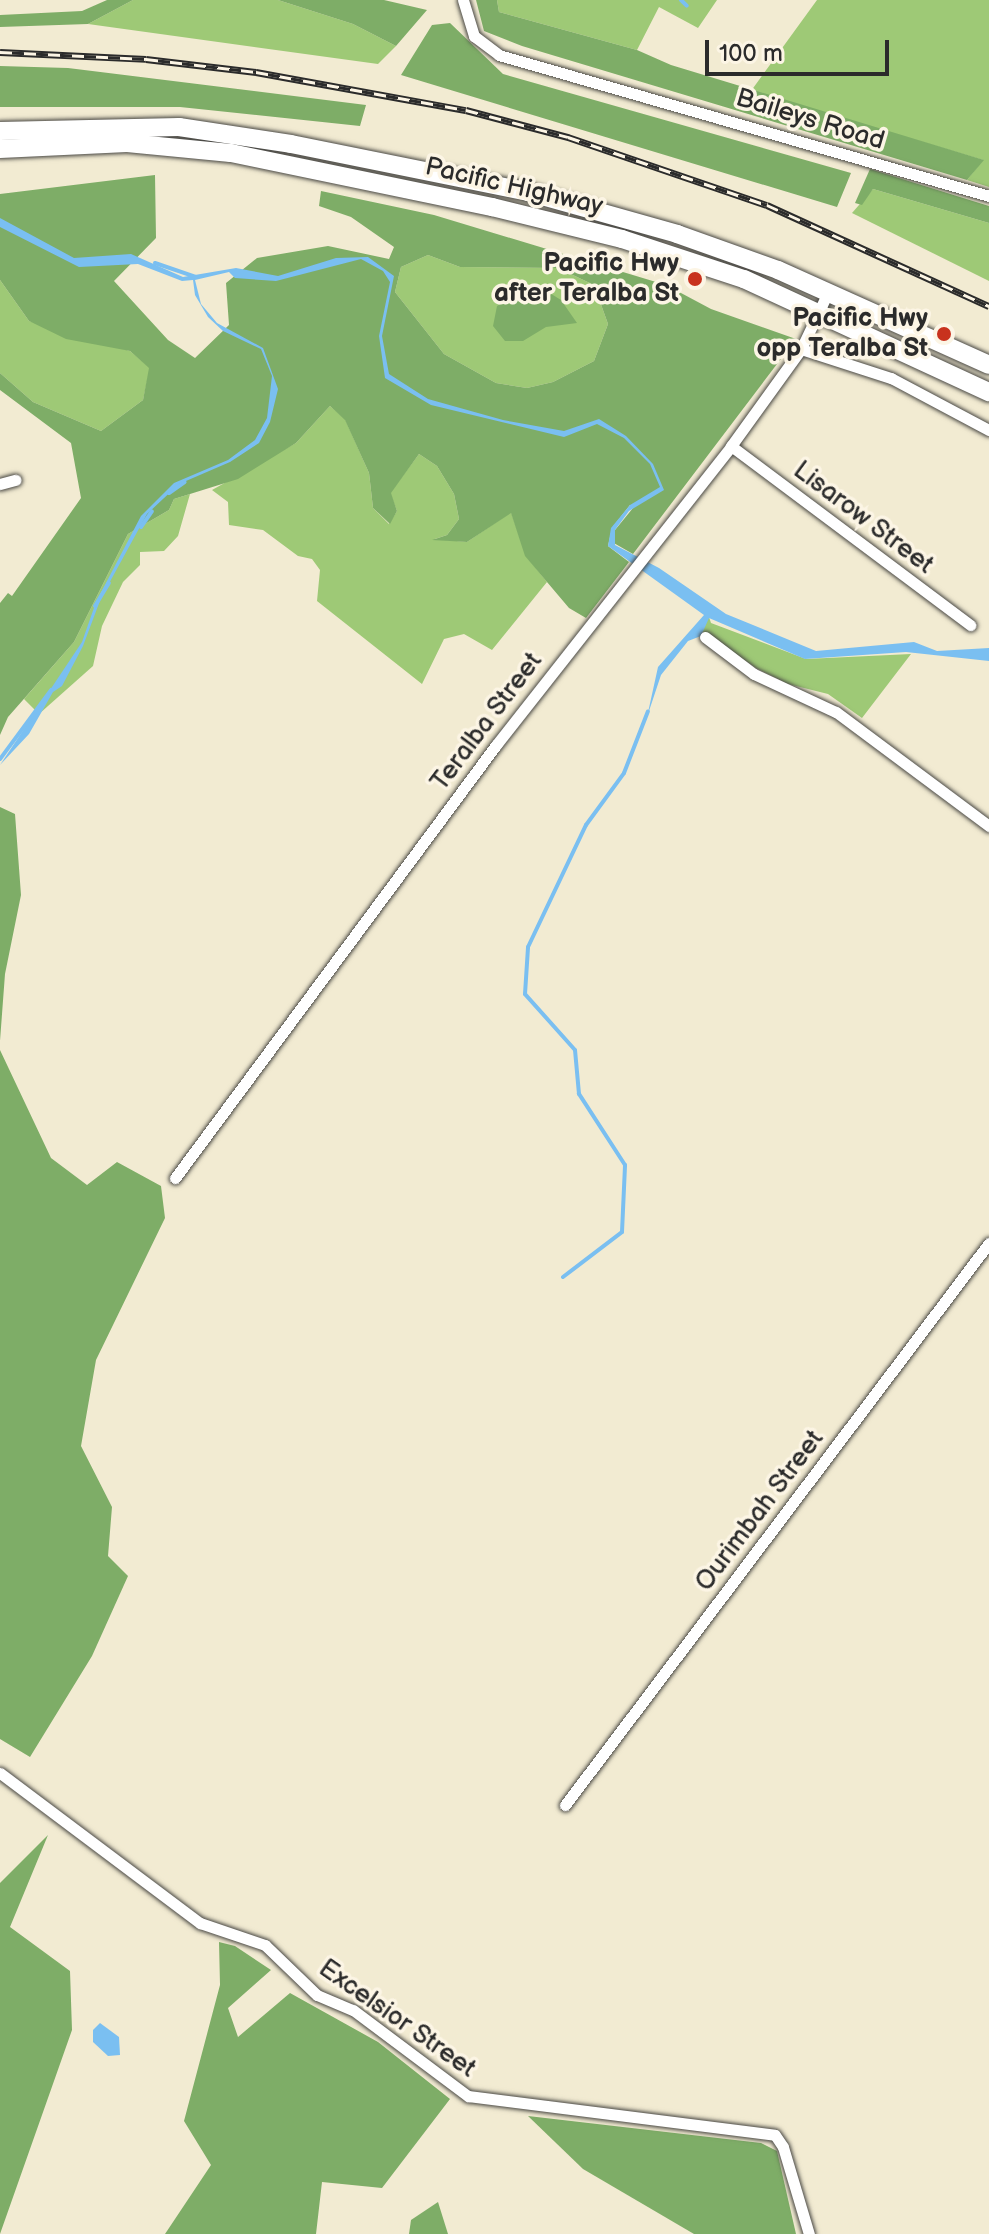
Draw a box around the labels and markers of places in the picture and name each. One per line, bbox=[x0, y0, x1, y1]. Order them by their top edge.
place label: Pacific Hwy after Teralba St bbox=[494, 248, 679, 310]
marker: Pacific Hwy after Teralba St bbox=[686, 270, 704, 288]
place label: Pacific Hwy opp Teralba St bbox=[757, 303, 928, 364]
marker: Pacific Hwy opp Teralba St bbox=[935, 325, 953, 343]

